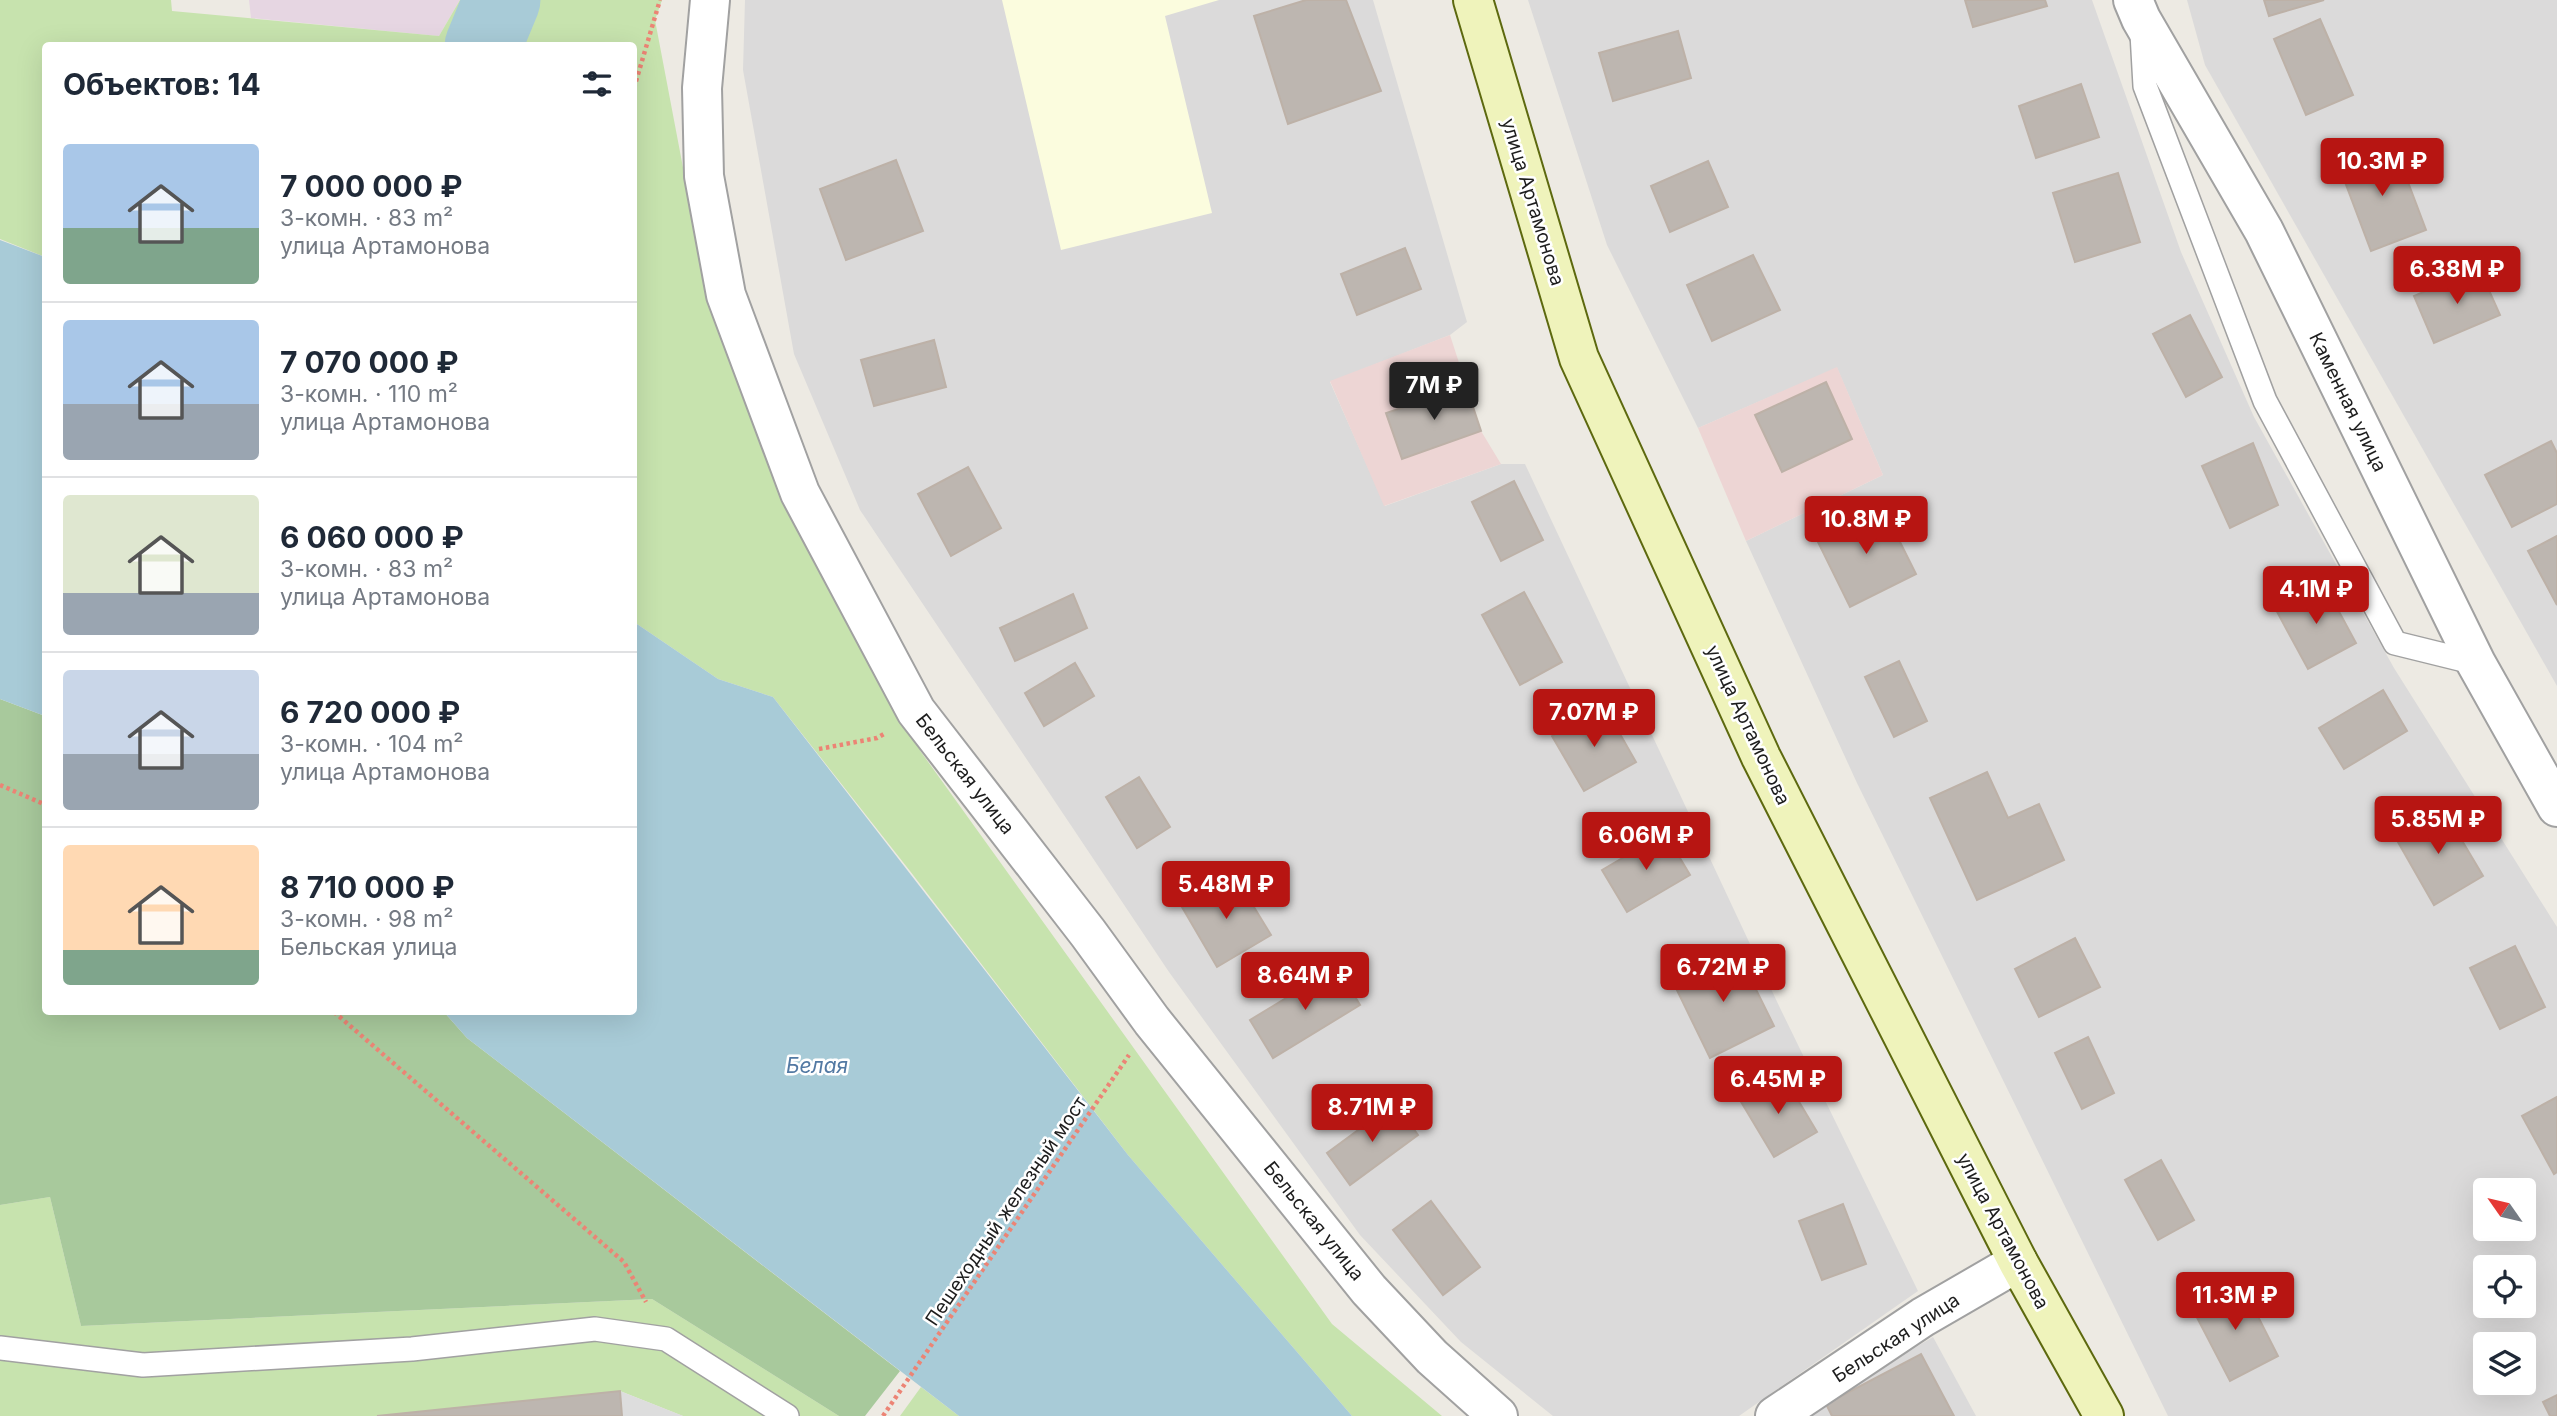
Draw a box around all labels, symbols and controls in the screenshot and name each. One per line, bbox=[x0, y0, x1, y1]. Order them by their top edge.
icon: filters bbox=[578, 65, 616, 103]
text: Объектов: 14 bbox=[63, 66, 261, 102]
street label: улица Артамонова bbox=[1497, 116, 1569, 288]
pin: 10.3M ₽ bbox=[2317, 138, 2447, 198]
text: 10.3M ₽ bbox=[2337, 147, 2427, 175]
text: 7 000 000 ₽ bbox=[280, 168, 462, 204]
icon: home bbox=[119, 172, 203, 256]
text: 3-комн. · 83 m² bbox=[280, 204, 453, 232]
text: улица Артамонова bbox=[280, 232, 490, 260]
pin: 6.38M ₽ bbox=[2392, 246, 2522, 306]
text: 6.38M ₽ bbox=[2409, 255, 2505, 283]
street label: Каменная улица bbox=[2304, 329, 2392, 475]
text: 7 070 000 ₽ bbox=[280, 344, 459, 380]
icon: home bbox=[119, 348, 203, 432]
pin: 7M ₽ bbox=[1393, 362, 1475, 422]
text: 7M ₽ bbox=[1405, 371, 1463, 399]
text: 3-комн. · 110 m² bbox=[280, 380, 458, 408]
text: улица Артамонова bbox=[280, 408, 490, 436]
pin: 10.8M ₽ bbox=[1801, 496, 1931, 556]
text: 10.8M ₽ bbox=[1821, 505, 1911, 533]
text: 6 060 000 ₽ bbox=[280, 519, 464, 555]
icon: home bbox=[119, 523, 203, 607]
text: 3-комн. · 83 m² bbox=[280, 555, 453, 583]
pin: 4.1M ₽ bbox=[2259, 566, 2373, 626]
text: 4.1M ₽ bbox=[2279, 575, 2353, 603]
text: улица Артамонова bbox=[280, 583, 490, 611]
street label: улица Артамонова bbox=[1701, 641, 1795, 809]
pin: 7.07M ₽ bbox=[1529, 690, 1659, 749]
text: 6 720 000 ₽ bbox=[280, 694, 460, 730]
icon: home bbox=[119, 698, 203, 782]
text: 7.07M ₽ bbox=[1549, 698, 1639, 726]
street label: Бельская улица bbox=[911, 709, 1019, 839]
text: 3-комн. · 104 m² bbox=[280, 730, 464, 758]
text: улица Артамонова bbox=[280, 758, 490, 786]
pin: 5.85M ₽ bbox=[2373, 796, 2503, 856]
text: 5.85M ₽ bbox=[2391, 805, 2485, 833]
pin: 6.06M ₽ bbox=[1581, 812, 1711, 872]
text: 6.06M ₽ bbox=[1598, 821, 1694, 849]
pin: 5.48M ₽ bbox=[1161, 862, 1291, 921]
text: 8 710 000 ₽ bbox=[280, 869, 454, 905]
text: 5.48M ₽ bbox=[1178, 870, 1274, 898]
icon: home bbox=[119, 873, 203, 957]
text: 3-комн. · 98 m² bbox=[280, 905, 453, 933]
text: Бельская улица bbox=[280, 933, 457, 961]
pin: 6.72M ₽ bbox=[1658, 944, 1788, 1004]
pin: 8.64M ₽ bbox=[1240, 953, 1370, 1012]
text: 6.72M ₽ bbox=[1676, 953, 1770, 981]
text: 8.64M ₽ bbox=[1257, 961, 1353, 989]
water label: Белая bbox=[786, 1053, 848, 1078]
pin: 6.45M ₽ bbox=[1713, 1056, 1843, 1116]
text: 6.45M ₽ bbox=[1730, 1065, 1826, 1093]
pin: 8.71M ₽ bbox=[1307, 1084, 1437, 1144]
street label: Пешеходный железный мост bbox=[921, 1092, 1092, 1330]
text: 8.71M ₽ bbox=[1328, 1093, 1416, 1121]
street label: улица Артамонова bbox=[1952, 1149, 2054, 1313]
street label: Бельская улица bbox=[1259, 1157, 1369, 1285]
north arrow bbox=[2473, 1178, 2536, 1241]
map controls bbox=[2473, 1178, 2536, 1395]
button: locate bbox=[2473, 1255, 2536, 1318]
pin: 11.3M ₽ bbox=[2170, 1272, 2300, 1332]
text: 11.3M ₽ bbox=[2192, 1281, 2278, 1309]
street label: Бельская улица bbox=[1828, 1288, 1964, 1388]
button: layers bbox=[2473, 1332, 2536, 1395]

